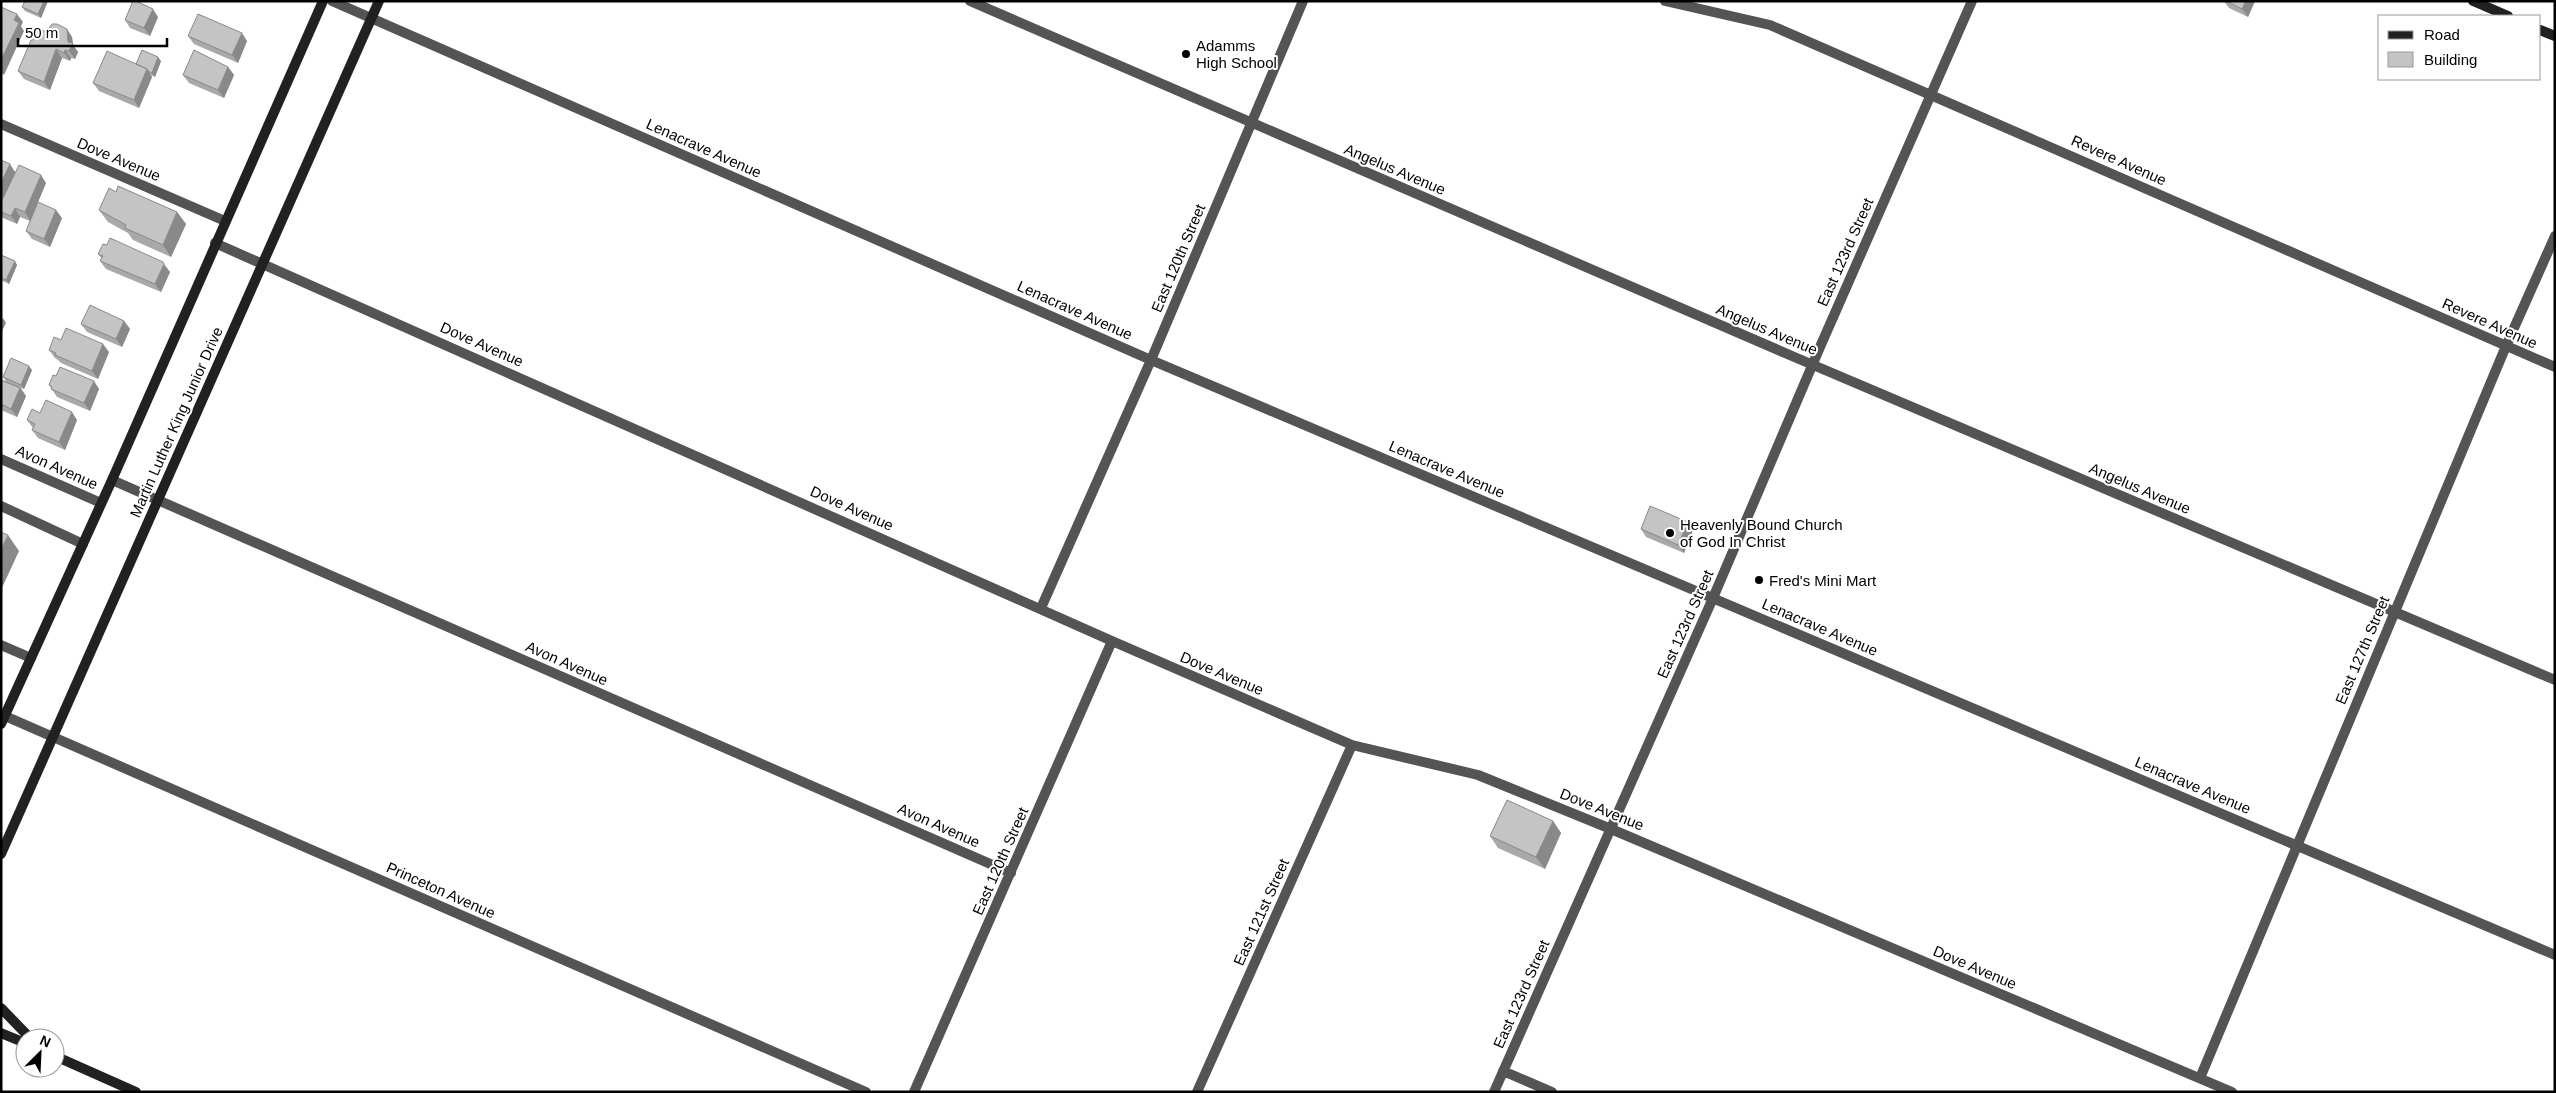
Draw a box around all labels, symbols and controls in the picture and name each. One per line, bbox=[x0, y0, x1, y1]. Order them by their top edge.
scale bar bbox=[18, 15, 166, 47]
legend bbox=[2378, 15, 2541, 80]
text: 50 m bbox=[25, 24, 58, 41]
text: Road bbox=[2424, 26, 2460, 43]
place label: Adamms High School bbox=[1196, 37, 1277, 71]
marker: Adamms High School bbox=[1180, 48, 1192, 60]
text: Building bbox=[2424, 51, 2477, 68]
street label: Lenacrave Avenue bbox=[644, 115, 764, 181]
street label: Revere Avenue bbox=[2069, 131, 2169, 189]
street label: Dove Avenue bbox=[75, 134, 163, 184]
street label: Angelus Avenue bbox=[1342, 140, 1448, 198]
street label: East 123rd Street bbox=[1813, 194, 1877, 309]
street label: East 120th Street bbox=[1148, 201, 1209, 315]
street label: Lenacrave Avenue bbox=[1015, 277, 1135, 343]
street label: Revere Avenue bbox=[2440, 294, 2540, 352]
street label: Angelus Avenue bbox=[1714, 300, 1820, 358]
street label: Dove Avenue bbox=[438, 318, 526, 370]
street label: Martin Luther King Junior Drive bbox=[126, 324, 226, 520]
street label: Lenacrave Avenue bbox=[1387, 437, 1507, 501]
street label: Avon Avenue bbox=[13, 441, 101, 493]
street label: Angelus Avenue bbox=[2087, 459, 2193, 517]
street label: Dove Avenue bbox=[808, 482, 896, 534]
place label: Heavenly Bound Church of God In Christ bbox=[1680, 516, 1843, 550]
marker: Heavenly Bound Church of God In Christ bbox=[1664, 527, 1676, 539]
street label: East 123rd Street bbox=[1653, 566, 1717, 681]
place label: Fred's Mini Mart bbox=[1769, 572, 1877, 589]
marker: Fred's Mini Mart bbox=[1753, 574, 1765, 586]
street label: East 127th Street bbox=[2332, 593, 2393, 707]
street label: Lenacrave Avenue bbox=[1760, 595, 1880, 659]
street label: Avon Avenue bbox=[523, 637, 611, 689]
street label: Dove Avenue bbox=[1178, 648, 1266, 698]
street label: Lenacrave Avenue bbox=[2133, 753, 2253, 817]
street label: Dove Avenue bbox=[1558, 784, 1646, 834]
street label: Avon Avenue bbox=[895, 799, 983, 851]
street label: East 120th Street bbox=[969, 804, 1032, 917]
street label: East 121st Street bbox=[1230, 855, 1293, 968]
street label: Princeton Avenue bbox=[384, 858, 498, 922]
street label: East 123rd Street bbox=[1489, 936, 1553, 1051]
street label: Dove Avenue bbox=[1931, 942, 2019, 992]
north arrow bbox=[15, 1028, 65, 1078]
text: N bbox=[37, 1032, 53, 1050]

